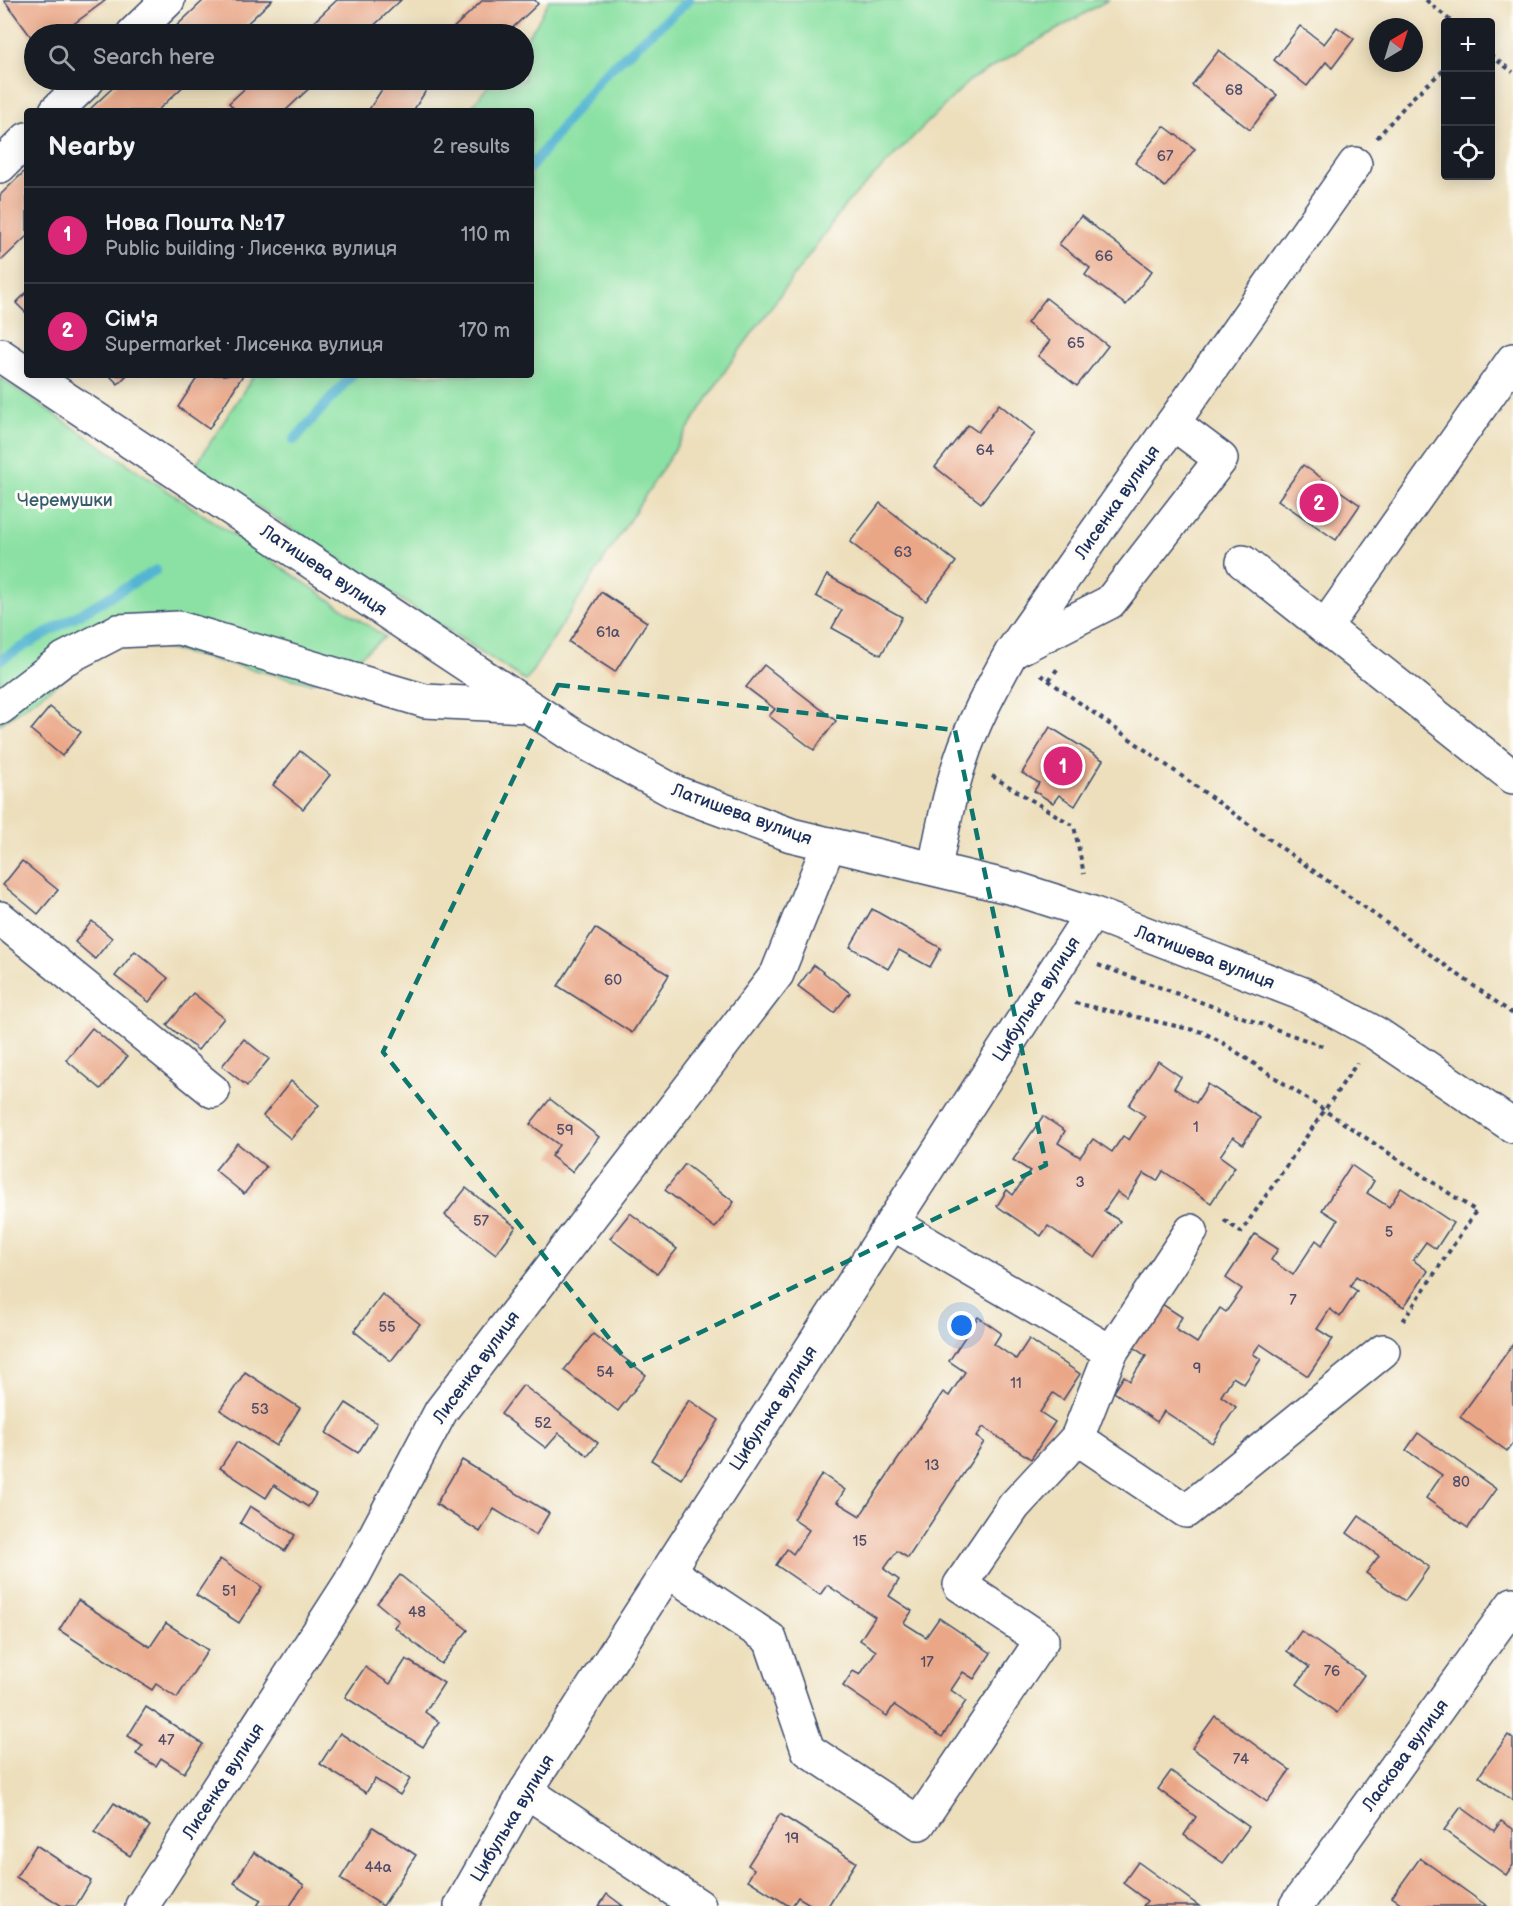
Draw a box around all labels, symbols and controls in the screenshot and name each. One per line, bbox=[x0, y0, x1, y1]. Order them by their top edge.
north arrow bbox=[1369, 18, 1423, 72]
map controls bbox=[1441, 18, 1495, 180]
button: + bbox=[1441, 18, 1495, 72]
search box bbox=[24, 24, 534, 90]
icon: search bbox=[45, 41, 78, 74]
text: Search here bbox=[93, 44, 215, 71]
button: − bbox=[1441, 72, 1495, 126]
house number: 68 bbox=[1225, 81, 1243, 100]
button: locate bbox=[1441, 126, 1495, 180]
text: Nearby bbox=[48, 132, 135, 163]
text: 2 results bbox=[433, 135, 510, 159]
house number: 67 bbox=[1157, 147, 1174, 166]
text: Нова Пошта №17 bbox=[105, 210, 285, 237]
text: 1 bbox=[63, 223, 72, 247]
text: 110 m bbox=[461, 223, 510, 247]
text: Public building · Лисенка вулиця bbox=[105, 237, 397, 261]
house number: 66 bbox=[1095, 247, 1113, 266]
text: Сім'я bbox=[105, 306, 158, 333]
text: 2 bbox=[62, 319, 73, 343]
text: 170 m bbox=[459, 319, 510, 343]
text: Supermarket · Лисенка вулиця bbox=[105, 333, 383, 357]
house number: 65 bbox=[1067, 334, 1085, 353]
house number: 64 bbox=[976, 441, 994, 460]
street label: Лисенка вулиця bbox=[1070, 441, 1164, 564]
pin: 2 bbox=[1300, 480, 1338, 526]
park label: Черемушки bbox=[17, 490, 113, 511]
street label: Латишева вулиця bbox=[256, 520, 391, 620]
house number: 63 bbox=[894, 543, 912, 562]
house number: 61а bbox=[596, 623, 620, 642]
pin: 1 bbox=[1044, 744, 1082, 789]
street label: Латишева вулиця bbox=[668, 779, 815, 850]
street label: Латишева вулиця bbox=[1131, 921, 1278, 994]
street label: Цибулька вулиця bbox=[988, 933, 1085, 1066]
house number: 60 bbox=[604, 971, 622, 990]
house number: 1 bbox=[1193, 1118, 1199, 1137]
house number: 59 bbox=[556, 1121, 574, 1140]
house number: 3 bbox=[1075, 1173, 1085, 1192]
house number: 57 bbox=[473, 1212, 490, 1231]
house number: 5 bbox=[1385, 1223, 1393, 1242]
house number: 7 bbox=[1289, 1291, 1297, 1310]
street label: Лисенка вулиця bbox=[428, 1307, 524, 1428]
your location bbox=[947, 1311, 976, 1340]
house number: 55 bbox=[378, 1318, 396, 1337]
street label: Цибулька вулиця bbox=[725, 1342, 822, 1475]
house number: 9 bbox=[1193, 1359, 1201, 1378]
house number: 54 bbox=[596, 1363, 614, 1382]
house number: 11 bbox=[1010, 1374, 1022, 1393]
house number: 53 bbox=[251, 1400, 269, 1419]
house number: 52 bbox=[534, 1414, 552, 1433]
house number: 13 bbox=[924, 1456, 940, 1475]
house number: 80 bbox=[1452, 1473, 1470, 1492]
house number: 15 bbox=[853, 1532, 867, 1551]
house number: 51 bbox=[222, 1582, 236, 1601]
house number: 48 bbox=[408, 1603, 426, 1622]
house number: 17 bbox=[920, 1653, 934, 1672]
house number: 76 bbox=[1324, 1662, 1340, 1681]
street label: Ласкова вулиця bbox=[1357, 1695, 1453, 1816]
street label: Лисенка вулиця bbox=[178, 1719, 269, 1844]
house number: 47 bbox=[158, 1731, 175, 1750]
house number: 74 bbox=[1233, 1750, 1249, 1769]
street label: Цибулька вулиця bbox=[466, 1751, 559, 1886]
house number: 19 bbox=[785, 1829, 799, 1848]
house number: 44а bbox=[364, 1858, 392, 1877]

